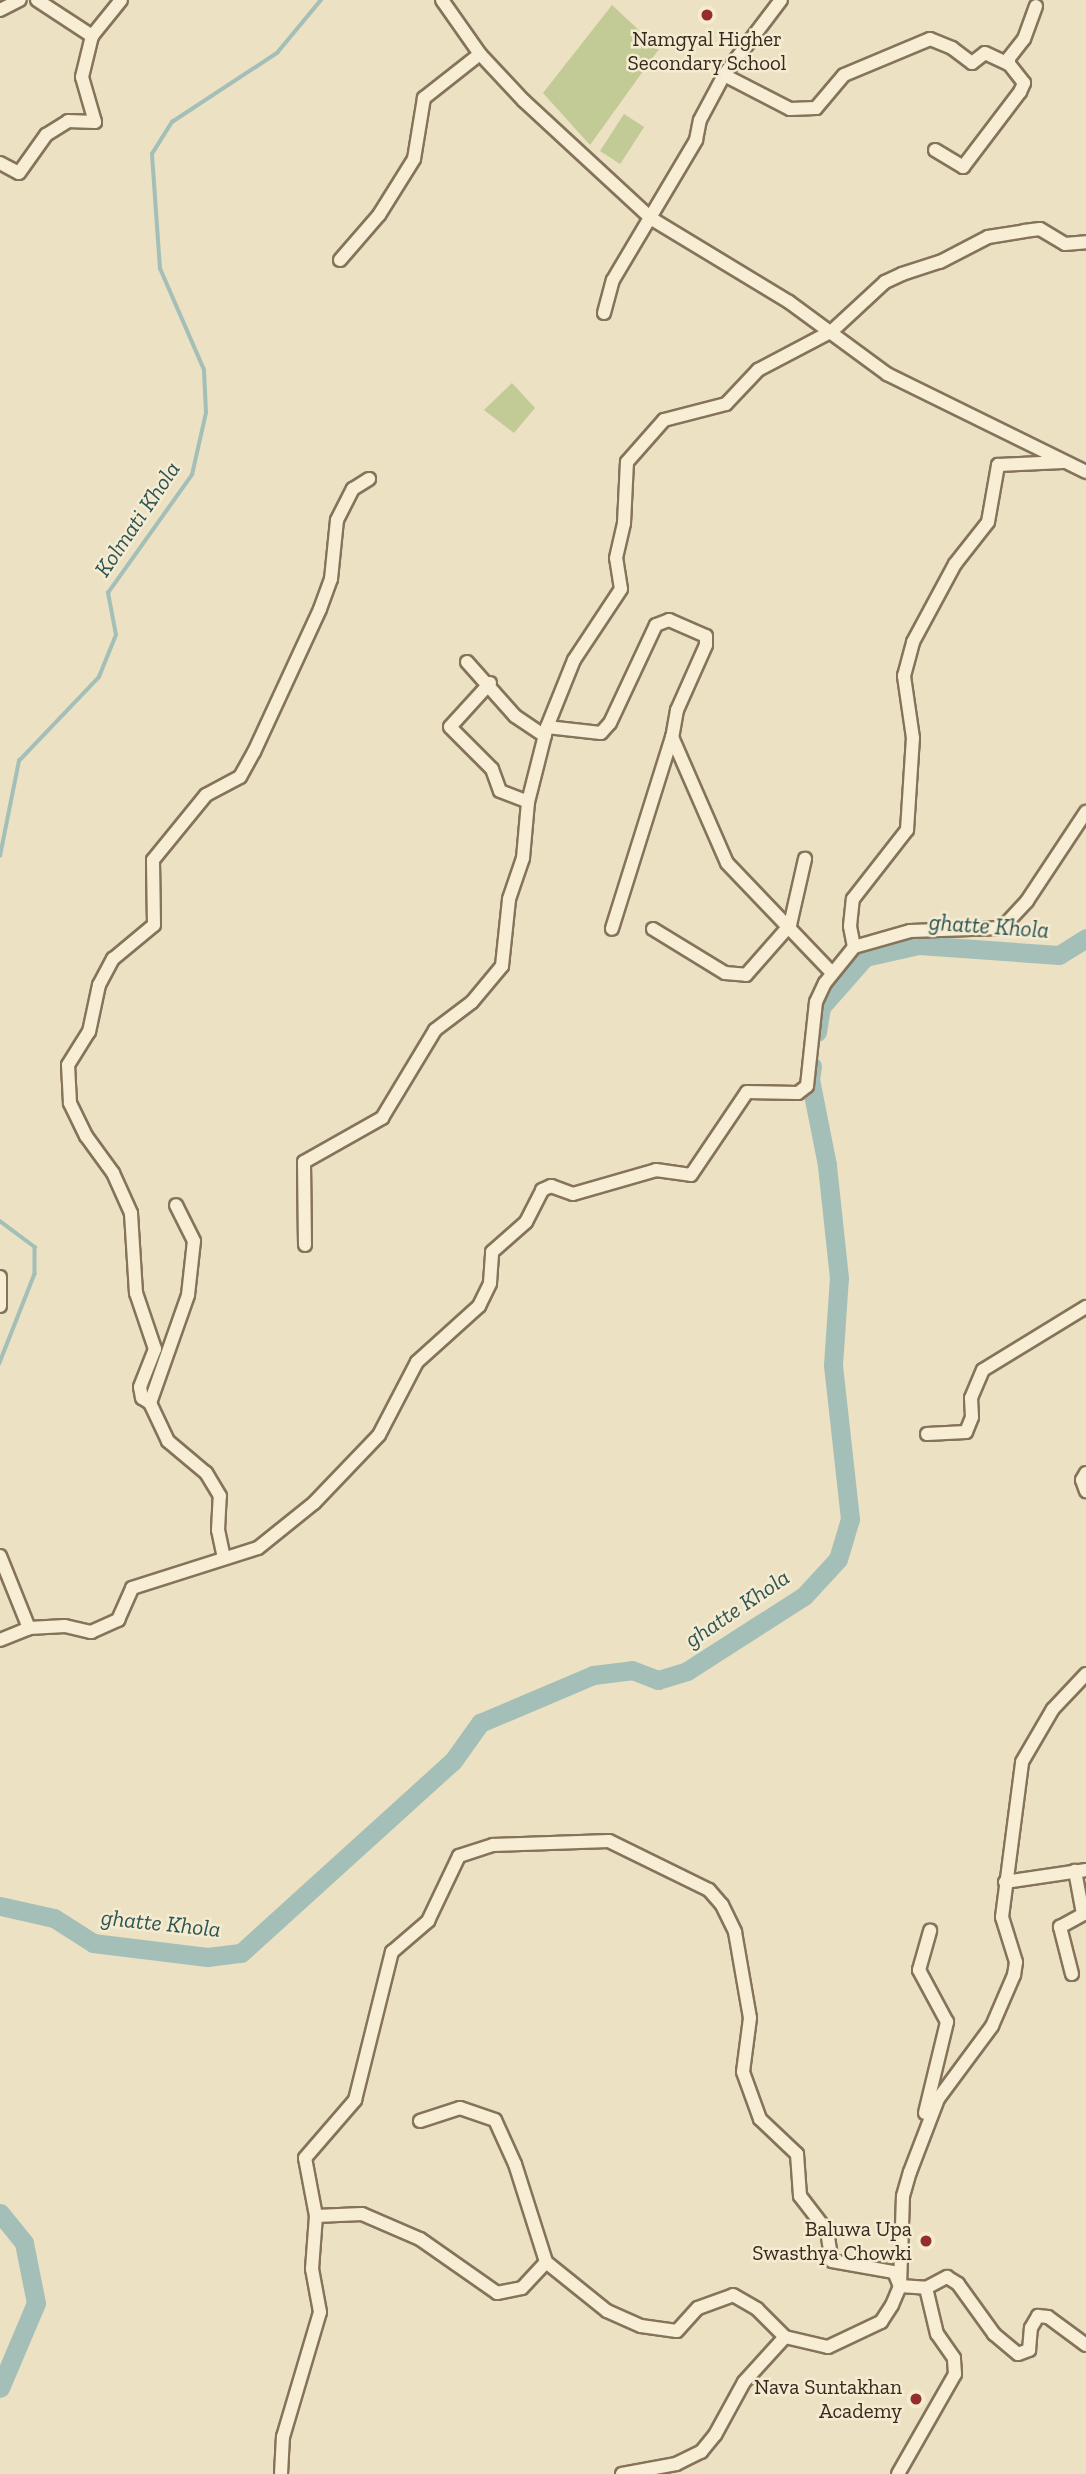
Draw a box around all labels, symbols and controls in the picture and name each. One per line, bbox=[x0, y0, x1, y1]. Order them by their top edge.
marker: Namgyal Higher Secondary School bbox=[699, 7, 715, 23]
place label: Namgyal Higher Secondary School bbox=[627, 26, 787, 76]
water label: Kolmati Khola bbox=[88, 456, 186, 582]
water label: ghatte Khola bbox=[928, 908, 1050, 944]
water label: ghatte Khola bbox=[680, 1563, 794, 1653]
water label: ghatte Khola bbox=[100, 1903, 222, 1943]
place label: Baluwa Upa Swasthya Chowki bbox=[752, 2216, 912, 2266]
marker: Baluwa Upa Swasthya Chowki bbox=[918, 2233, 934, 2249]
place label: Nava Suntakhan Academy bbox=[754, 2374, 902, 2424]
marker: Nava Suntakhan Academy bbox=[908, 2391, 924, 2407]

